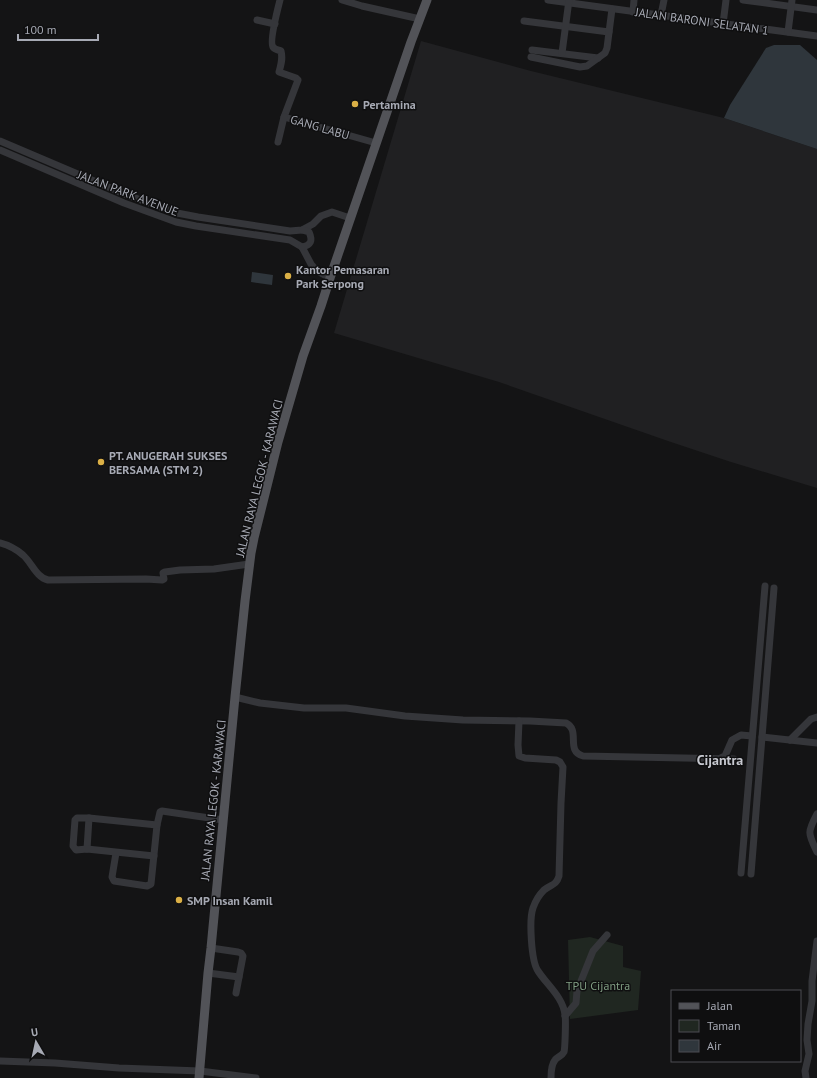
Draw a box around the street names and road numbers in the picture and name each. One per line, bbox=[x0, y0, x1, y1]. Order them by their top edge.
street label: JALAN BARONI SELATAN 1 bbox=[633, 4, 770, 38]
street label: GANG LABU bbox=[289, 111, 351, 143]
street label: JALAN PARK AVENUE bbox=[74, 166, 181, 219]
street label: JALAN RAYA LEGOK - KARAWACI bbox=[232, 398, 286, 559]
street label: JALAN RAYA LEGOK - KARAWACI bbox=[197, 719, 229, 882]

